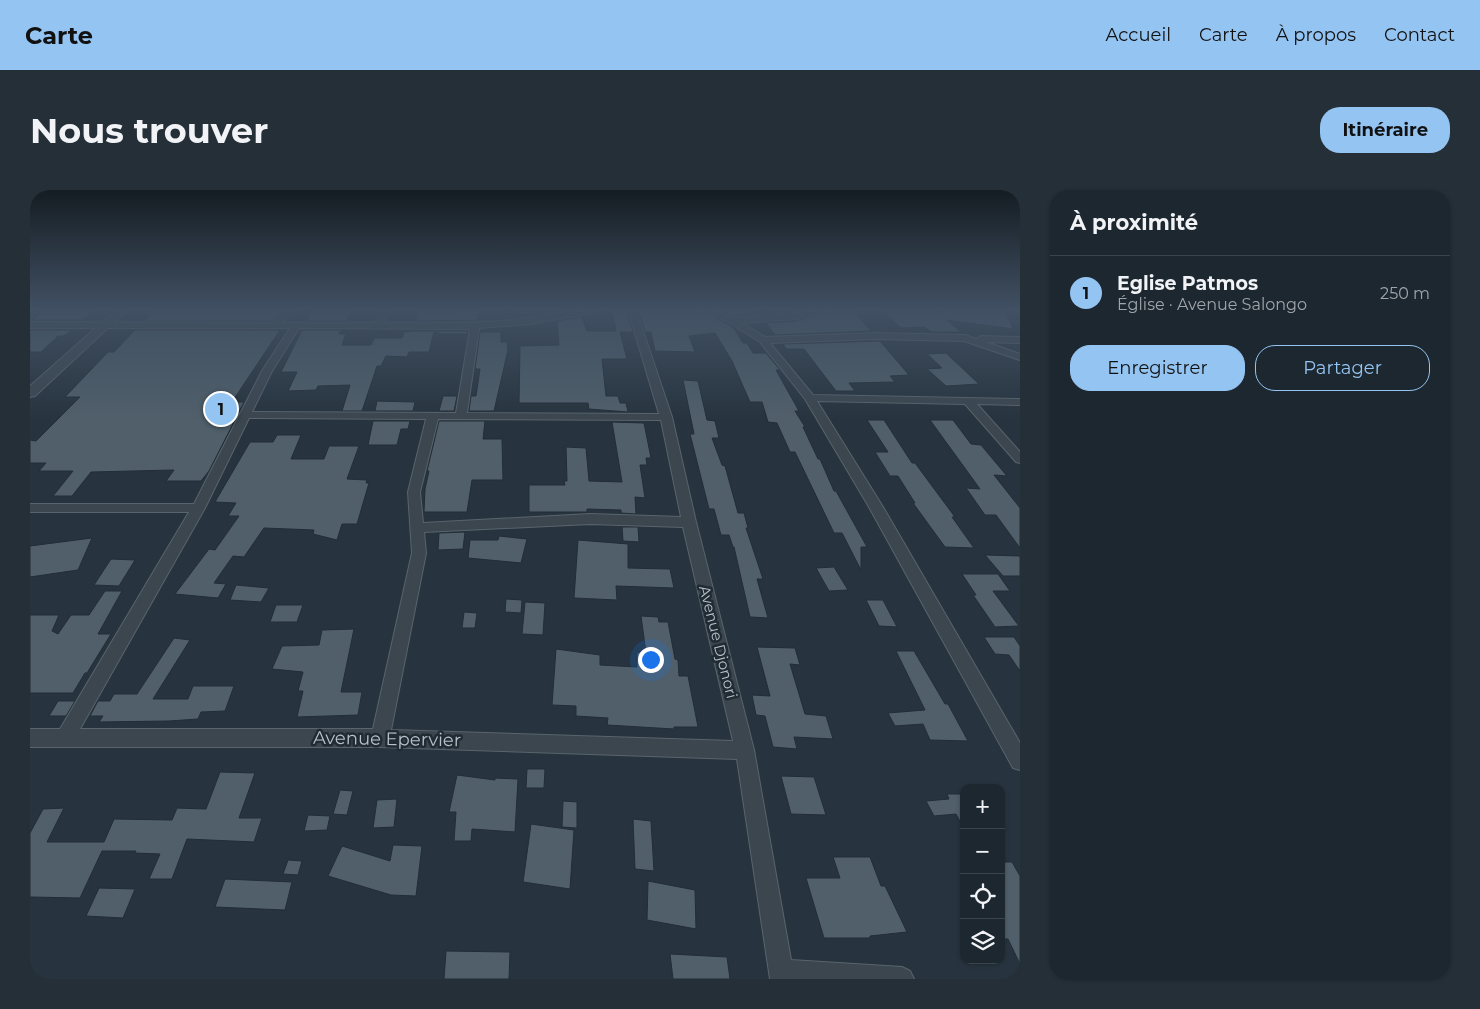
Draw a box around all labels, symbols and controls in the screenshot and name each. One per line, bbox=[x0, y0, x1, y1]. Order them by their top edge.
text: Carte bbox=[25, 21, 93, 50]
text: Accueil bbox=[1106, 24, 1171, 46]
text: Carte bbox=[1199, 24, 1248, 46]
text: À propos bbox=[1276, 24, 1356, 46]
text: Contact bbox=[1384, 24, 1455, 46]
button: Itinéraire bbox=[1320, 107, 1450, 153]
text: Nous trouver bbox=[30, 109, 268, 152]
text: À proximité bbox=[1070, 210, 1198, 235]
text: Eglise Patmos bbox=[1117, 272, 1258, 295]
text: 1 bbox=[1083, 284, 1089, 303]
text: 250 m bbox=[1380, 284, 1430, 303]
text: Église · Avenue Salongo bbox=[1117, 295, 1307, 314]
button: Enregistrer bbox=[1070, 345, 1245, 391]
button: Partager bbox=[1255, 345, 1430, 391]
pin: 1 bbox=[205, 390, 237, 428]
street label: Avenue Djonori bbox=[695, 583, 742, 700]
your location bbox=[638, 647, 664, 673]
street label: Avenue Epervier bbox=[313, 727, 461, 751]
map controls bbox=[960, 784, 1005, 964]
button: + bbox=[960, 784, 1005, 829]
button: − bbox=[960, 829, 1005, 874]
button: locate bbox=[960, 874, 1005, 919]
button: layers bbox=[960, 919, 1005, 964]

